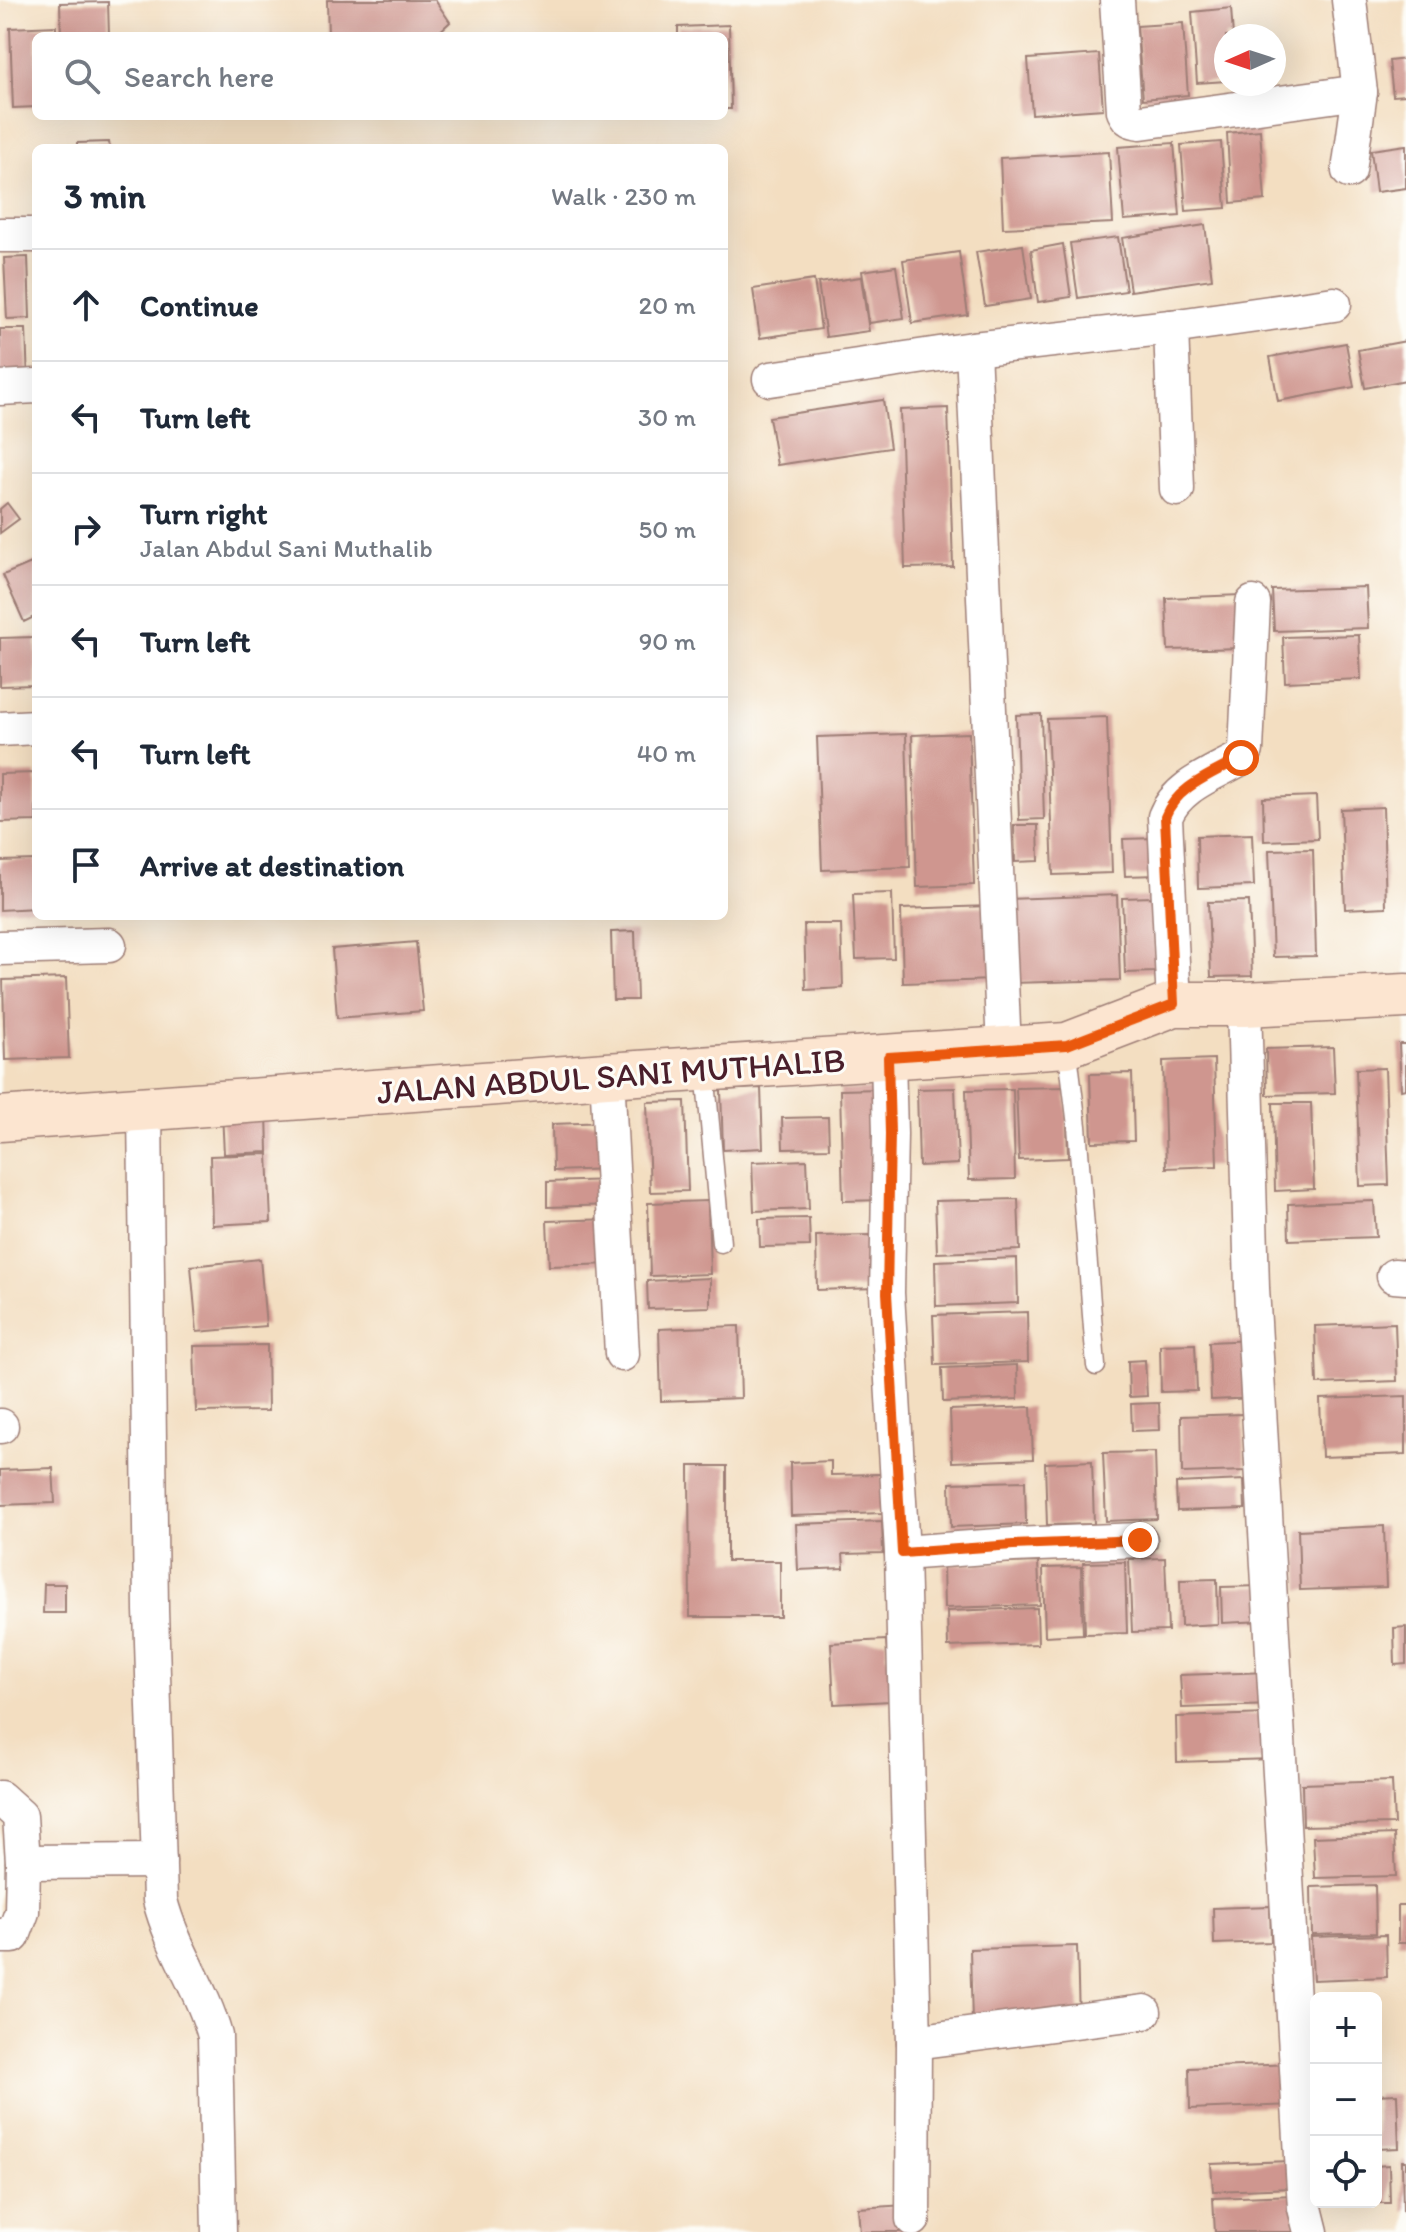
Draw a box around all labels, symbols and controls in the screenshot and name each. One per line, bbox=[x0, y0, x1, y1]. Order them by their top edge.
north arrow bbox=[1214, 24, 1286, 96]
search box bbox=[32, 32, 728, 120]
icon: search bbox=[60, 54, 104, 98]
text: Search here bbox=[124, 58, 274, 95]
text: 3 min bbox=[64, 176, 146, 217]
text: Walk · 230 m bbox=[551, 180, 696, 212]
icon: ahead bbox=[64, 283, 108, 327]
text: Continue bbox=[140, 287, 259, 324]
text: 20 m bbox=[639, 289, 696, 321]
icon: left bbox=[64, 395, 108, 439]
text: Turn left bbox=[140, 399, 251, 436]
text: 30 m bbox=[638, 401, 696, 433]
text: Turn right bbox=[140, 495, 268, 532]
icon: right bbox=[64, 507, 108, 551]
text: 50 m bbox=[639, 513, 696, 545]
text: Jalan Abdul Sani Muthalib bbox=[140, 532, 433, 564]
icon: left bbox=[64, 619, 108, 663]
text: Turn left bbox=[140, 623, 251, 660]
text: 90 m bbox=[639, 625, 696, 657]
icon: left bbox=[64, 731, 108, 775]
text: Turn left bbox=[140, 735, 251, 772]
text: 40 m bbox=[637, 737, 696, 769]
route start bbox=[1223, 740, 1259, 776]
icon: arrive bbox=[64, 843, 108, 887]
text: Arrive at destination bbox=[140, 847, 404, 884]
street label: JALAN ABDUL SANI MUTHALIB bbox=[375, 1039, 847, 1113]
route end bbox=[1122, 1522, 1158, 1558]
map controls bbox=[1310, 1992, 1382, 2208]
button: + bbox=[1310, 1992, 1382, 2064]
button: − bbox=[1310, 2064, 1382, 2136]
button: locate bbox=[1310, 2136, 1382, 2208]

